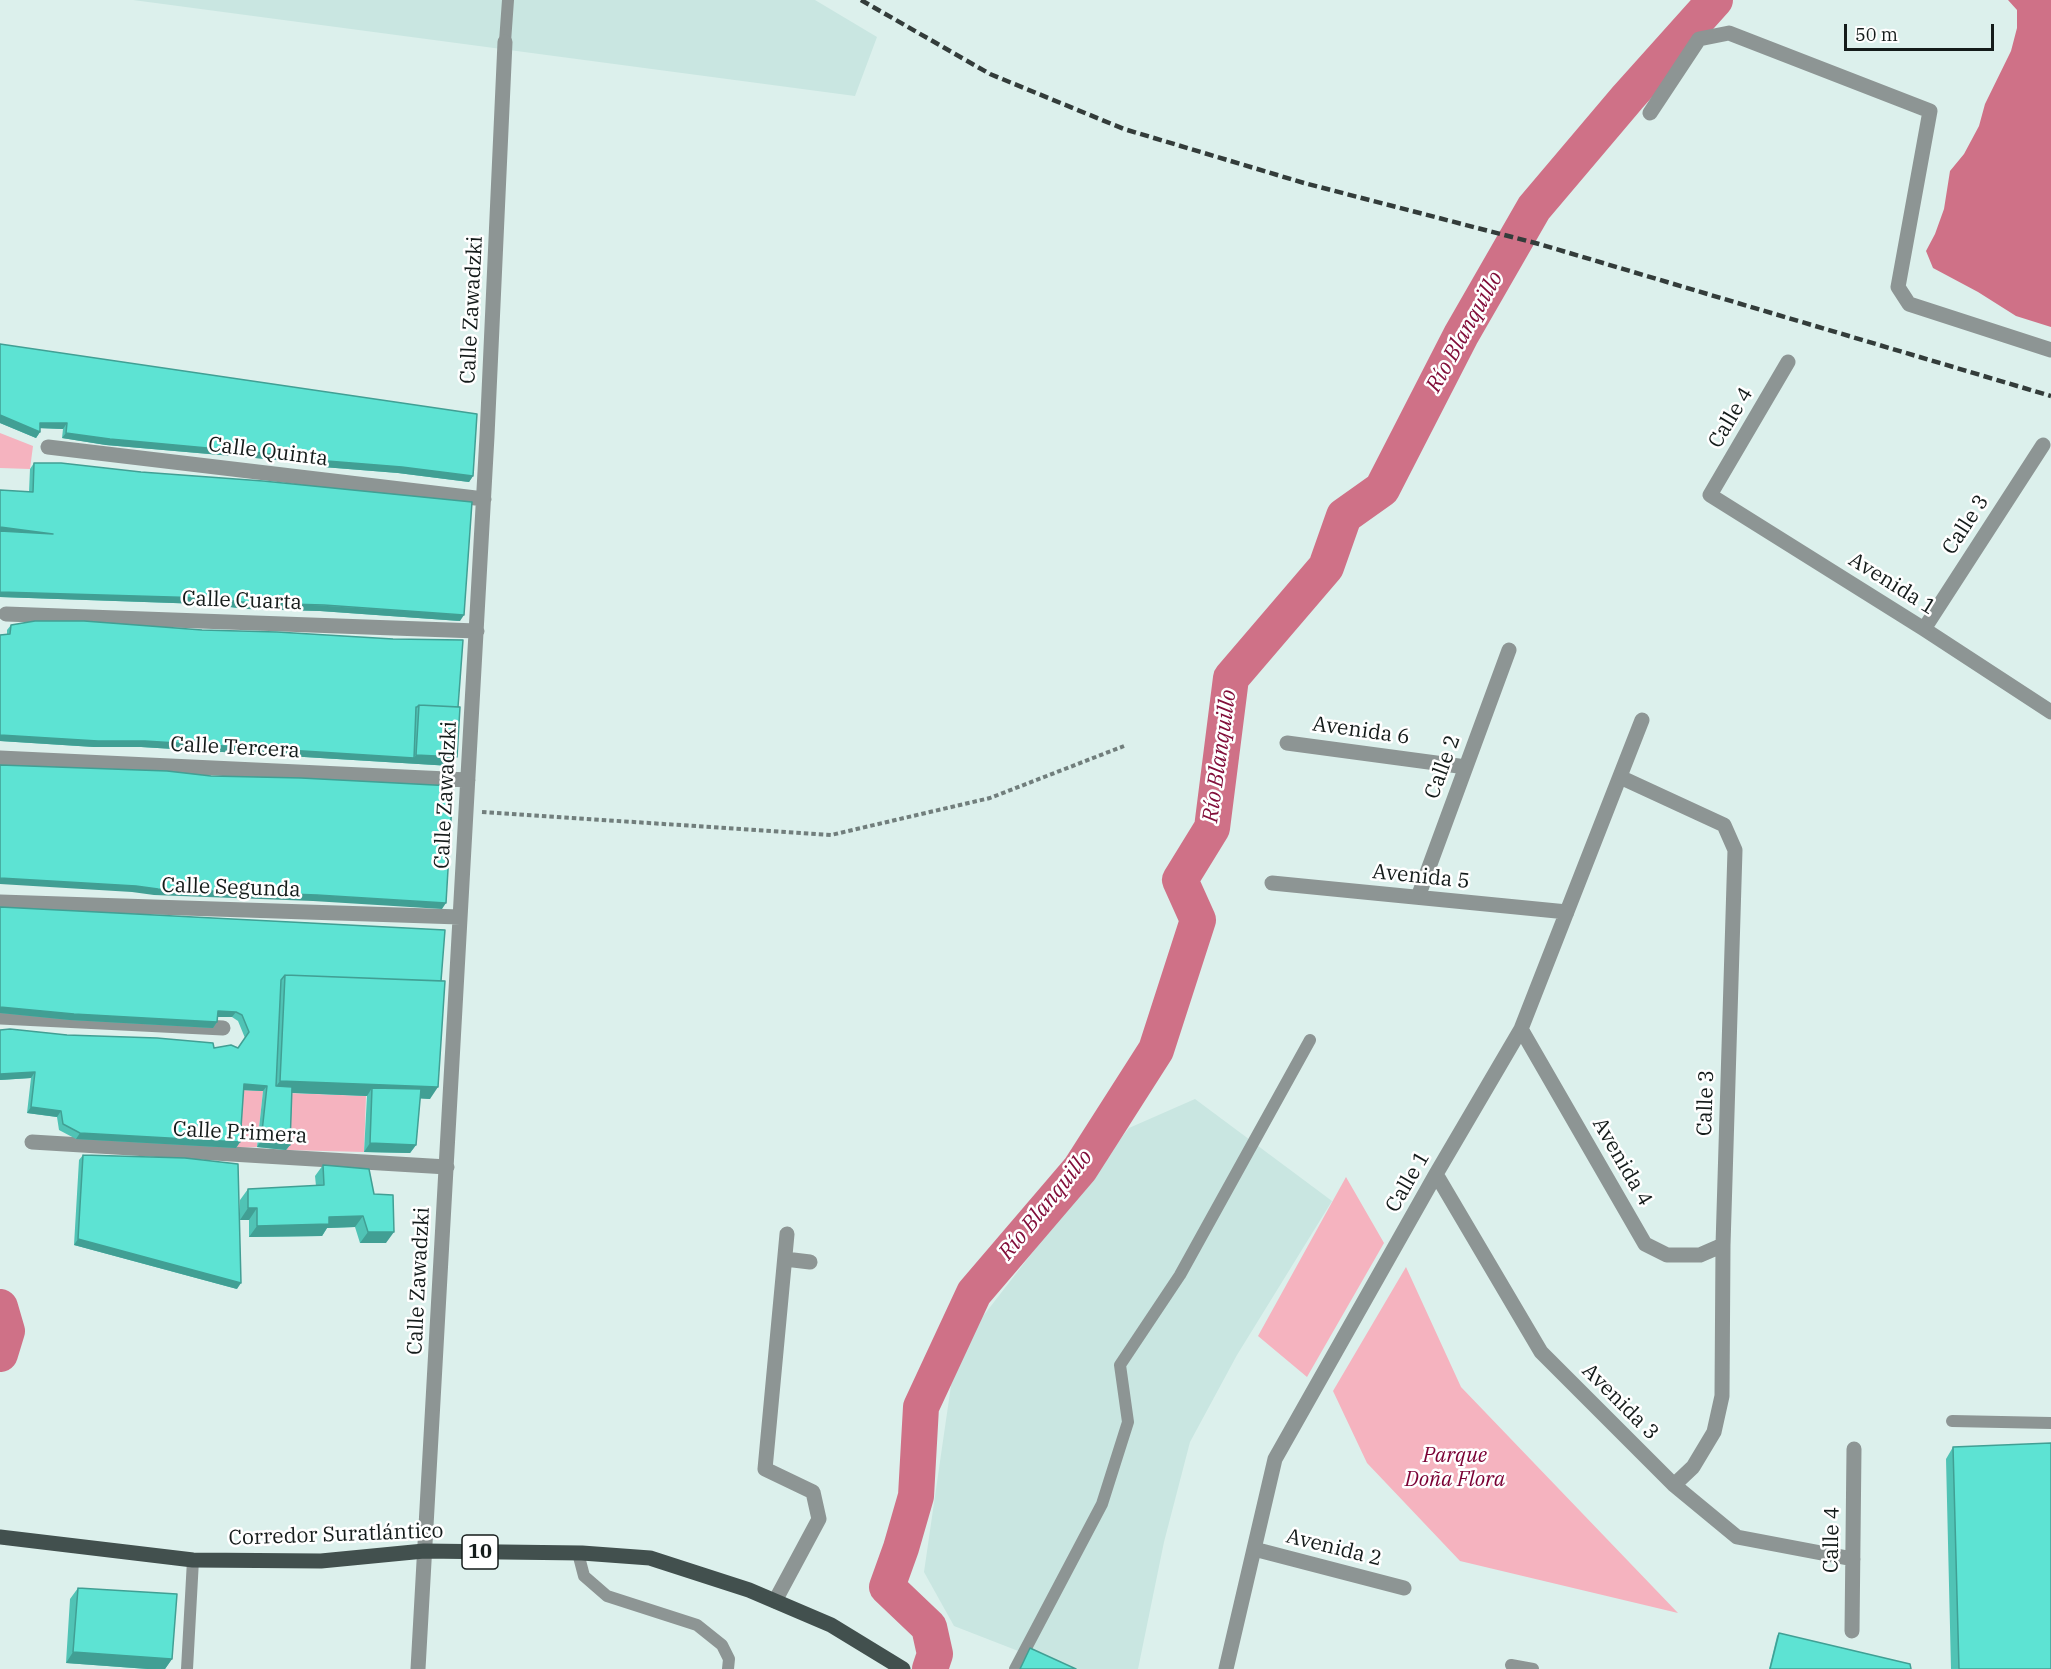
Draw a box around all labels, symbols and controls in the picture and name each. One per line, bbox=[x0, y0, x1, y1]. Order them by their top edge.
scale bar bbox=[1847, 12, 1997, 50]
text: 50 m bbox=[1855, 23, 1898, 46]
street label: Calle Zawadzki bbox=[456, 235, 488, 385]
water label: Río Blanquillo bbox=[1421, 267, 1509, 397]
street label: Calle 4 bbox=[1703, 383, 1759, 453]
street label: Calle Quinta bbox=[207, 432, 329, 472]
street label: Calle 3 bbox=[1937, 490, 1995, 560]
street label: Avenida 1 bbox=[1844, 547, 1940, 621]
street label: Calle Cuarta bbox=[182, 586, 302, 616]
water label: Río Blanquillo bbox=[1198, 688, 1242, 824]
street label: Avenida 6 bbox=[1311, 712, 1411, 750]
street label: Calle Zawadzki bbox=[430, 720, 462, 870]
street label: Calle Tercera bbox=[170, 732, 300, 764]
street label: Calle 2 bbox=[1420, 732, 1466, 802]
street label: Avenida 5 bbox=[1371, 859, 1471, 895]
street label: Calle Segunda bbox=[161, 873, 301, 903]
street label: Calle 3 bbox=[1692, 1069, 1720, 1137]
street label: Avenida 4 bbox=[1587, 1113, 1657, 1211]
street label: Calle Primera bbox=[172, 1117, 308, 1149]
water label: Río Blanquillo bbox=[994, 1145, 1098, 1265]
street label: Calle 1 bbox=[1381, 1147, 1435, 1217]
street label: Calle Zawadzki bbox=[403, 1206, 435, 1356]
street label: Avenida 3 bbox=[1576, 1358, 1664, 1446]
park label: Parque Doña Flora bbox=[1405, 1443, 1505, 1493]
street label: Calle 4 bbox=[1819, 1507, 1845, 1573]
street label: Corredor Suratlántico bbox=[228, 1519, 444, 1551]
street label: Avenida 2 bbox=[1283, 1524, 1385, 1572]
road number: 10 bbox=[462, 1535, 498, 1569]

